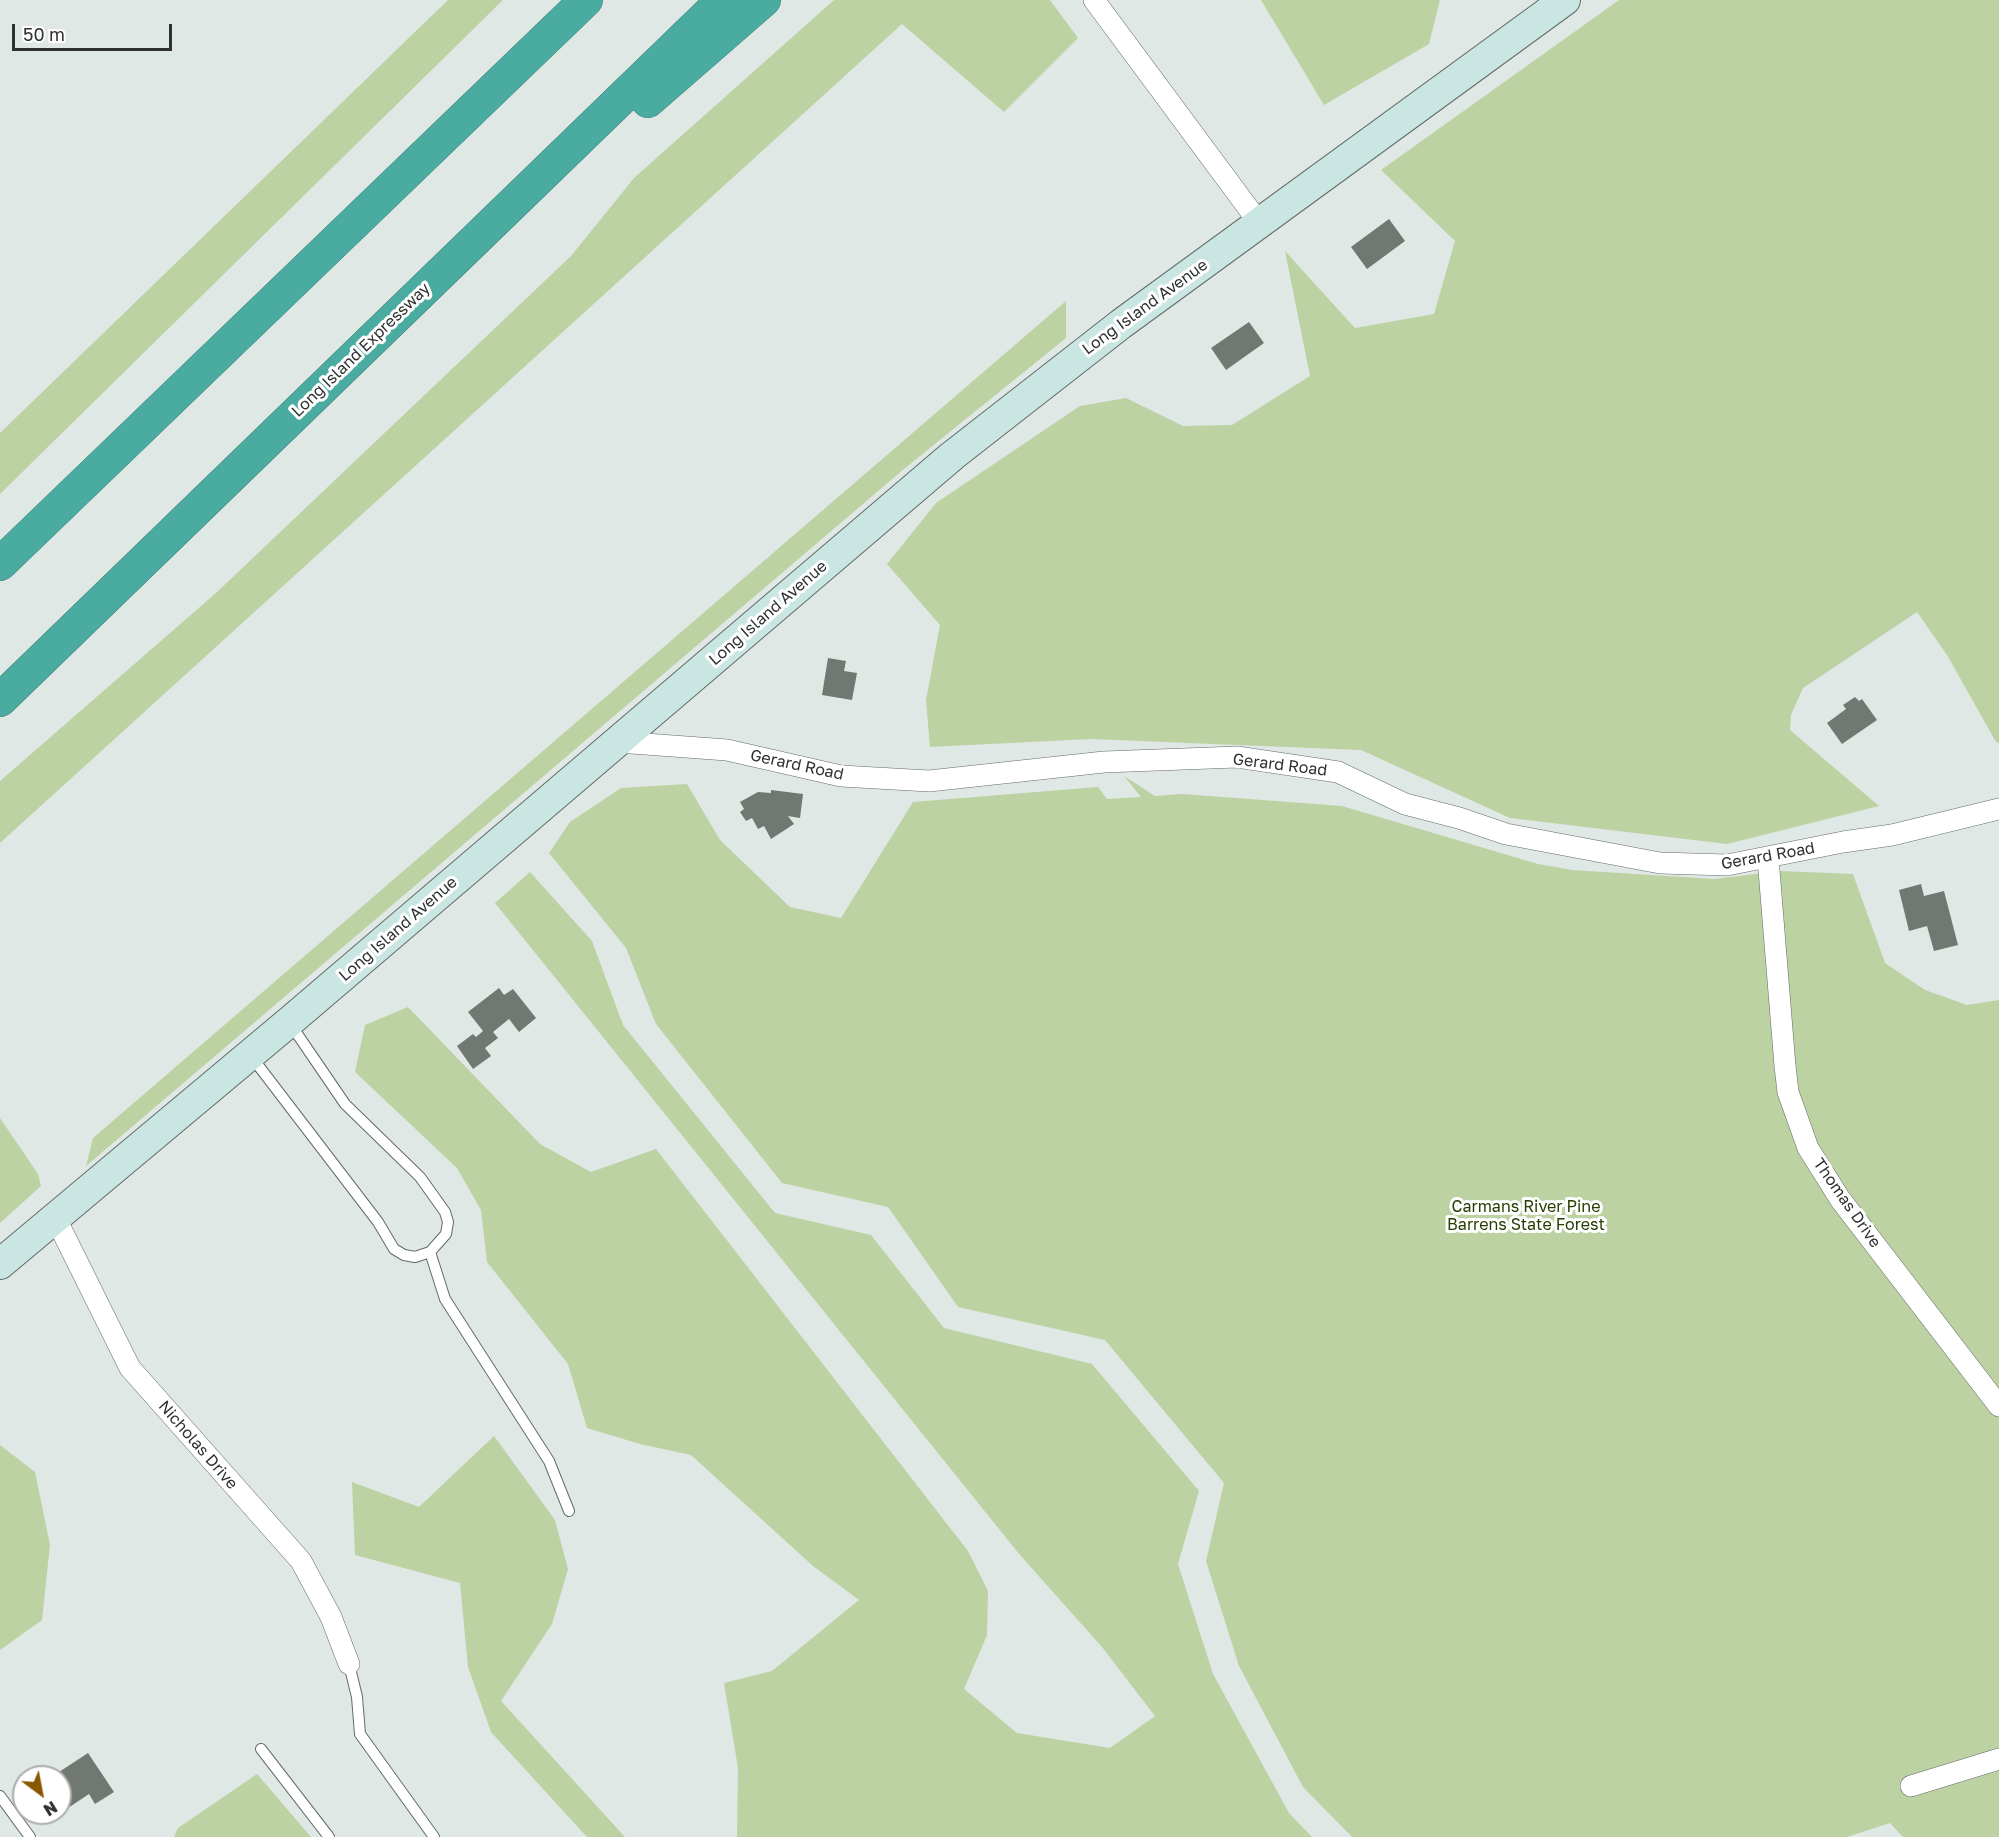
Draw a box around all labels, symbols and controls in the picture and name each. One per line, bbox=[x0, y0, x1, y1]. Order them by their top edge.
scale bar bbox=[15, 12, 176, 50]
text: 50 m bbox=[23, 23, 65, 45]
street label: Long Island Avenue bbox=[1079, 255, 1211, 359]
street label: Long Island Expressway bbox=[288, 279, 434, 421]
street label: Long Island Avenue bbox=[705, 557, 831, 669]
street label: Gerard Road bbox=[749, 746, 845, 784]
street label: Gerard Road bbox=[1232, 750, 1328, 780]
street label: Gerard Road bbox=[1720, 838, 1816, 874]
street label: Long Island Avenue bbox=[335, 873, 461, 985]
street label: Thomas Drive bbox=[1809, 1155, 1885, 1251]
park label: Carmans River Pine Barrens State Forest bbox=[1447, 1197, 1605, 1235]
street label: Nicholas Drive bbox=[154, 1397, 242, 1493]
north arrow bbox=[12, 1765, 72, 1825]
text: N bbox=[40, 1797, 61, 1820]

